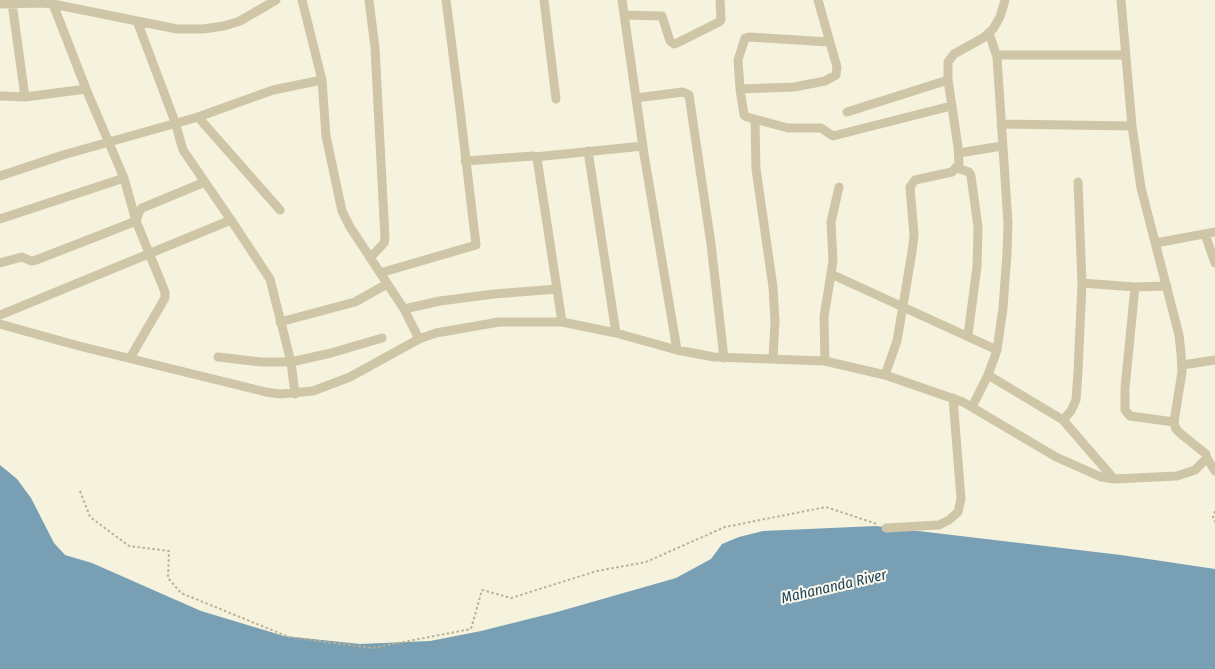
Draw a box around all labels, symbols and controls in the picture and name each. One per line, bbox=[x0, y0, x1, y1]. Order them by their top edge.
water label: Mahananda River bbox=[780, 566, 888, 608]

